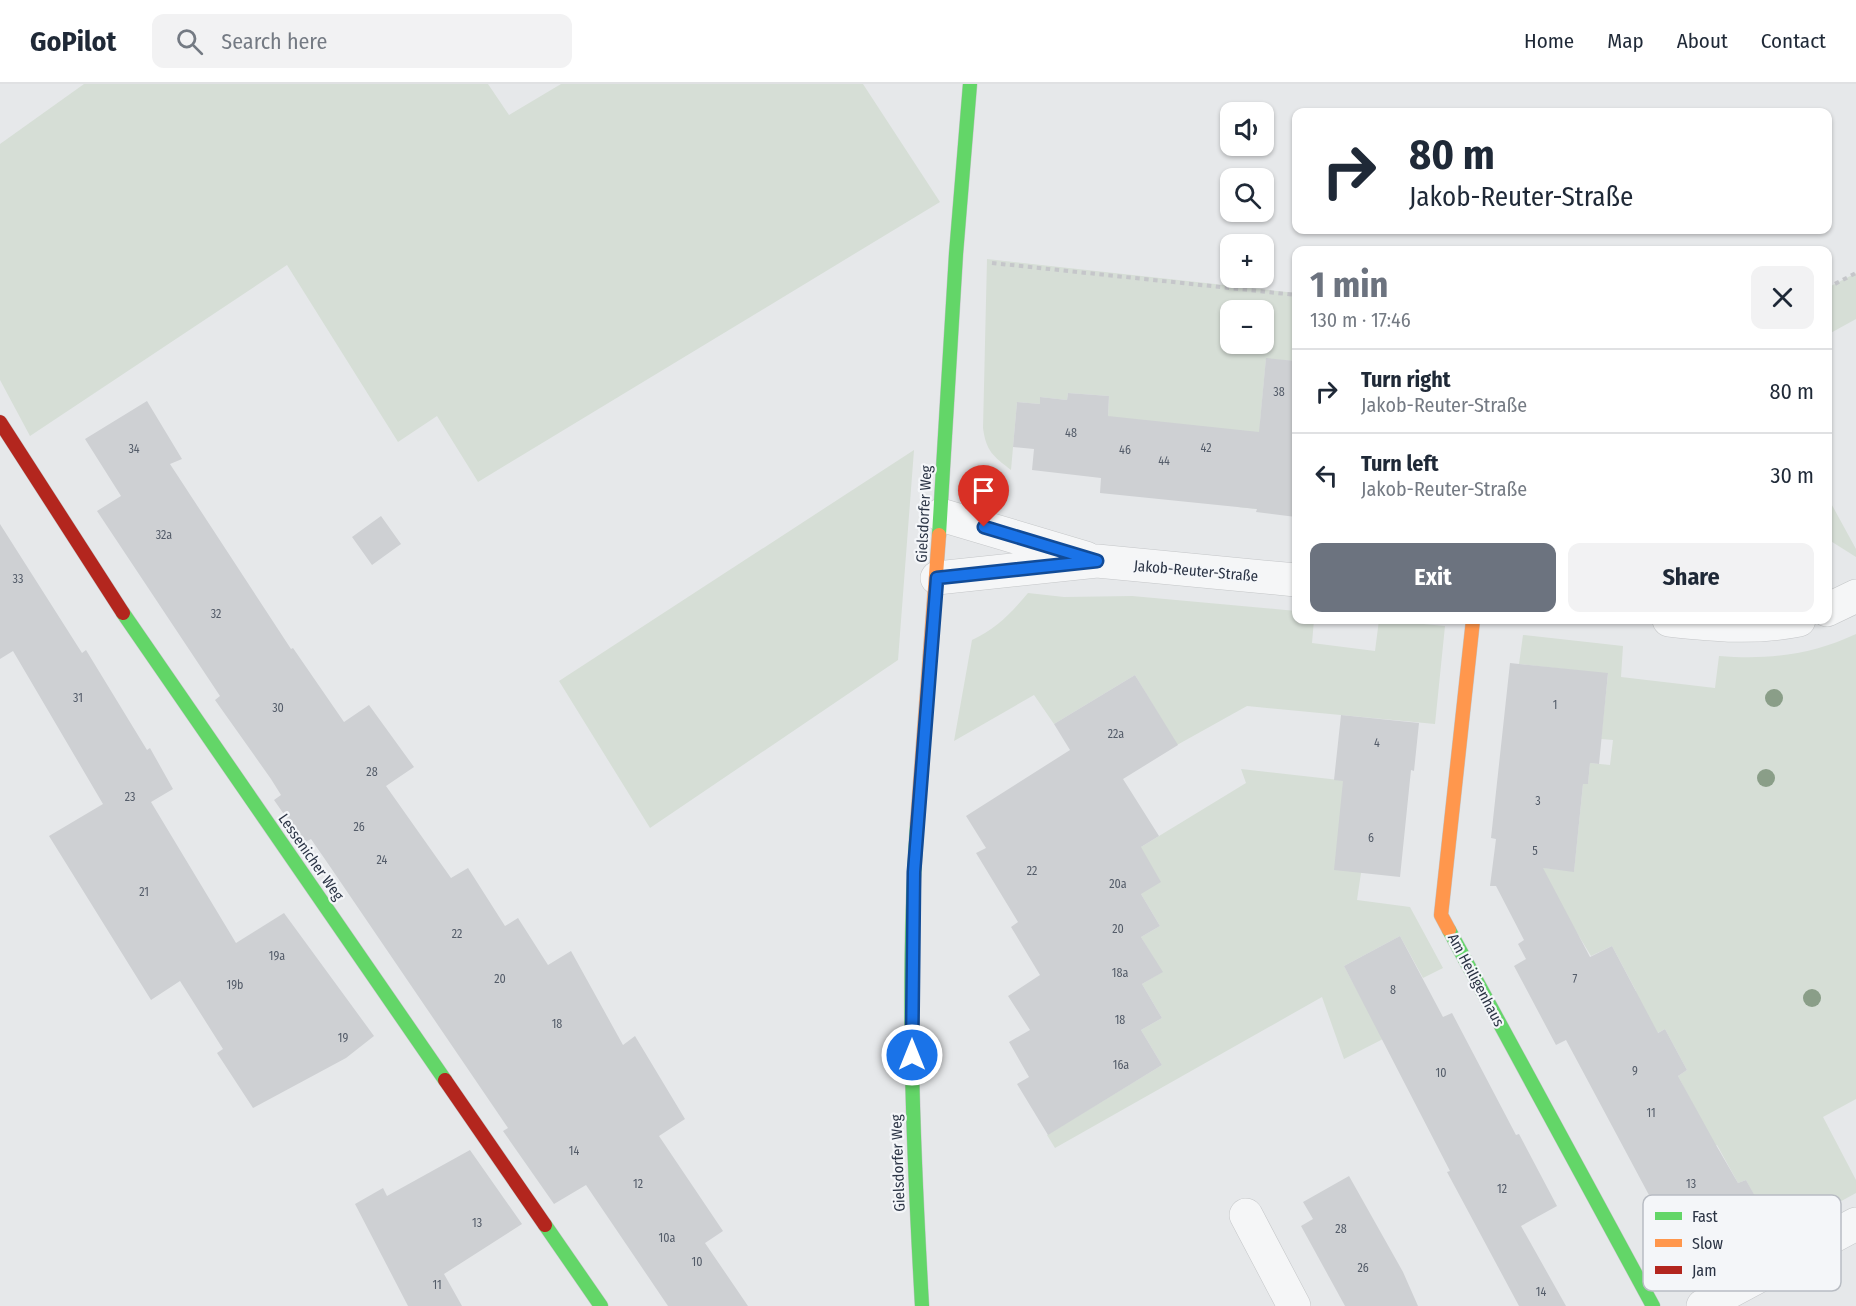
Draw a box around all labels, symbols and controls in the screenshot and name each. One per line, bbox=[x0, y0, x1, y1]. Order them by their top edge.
search box bbox=[152, 14, 572, 68]
text: GoPilot bbox=[30, 25, 116, 58]
icon: search bbox=[173, 25, 206, 58]
text: Search here bbox=[221, 28, 327, 55]
text: Home bbox=[1524, 28, 1574, 54]
text: Map bbox=[1607, 28, 1644, 54]
text: About bbox=[1677, 28, 1728, 54]
text: Contact bbox=[1761, 28, 1826, 54]
map controls bbox=[1220, 102, 1274, 354]
button: sound bbox=[1220, 102, 1274, 156]
text: 80 m bbox=[1409, 130, 1495, 180]
icon: right bbox=[1310, 132, 1388, 210]
button: search bbox=[1220, 168, 1274, 222]
text: Jakob-Reuter-Straße bbox=[1409, 181, 1633, 213]
button: + bbox=[1220, 234, 1274, 288]
text: 1 min bbox=[1310, 263, 1388, 307]
button: close bbox=[1751, 266, 1814, 329]
button: − bbox=[1220, 300, 1274, 354]
text: 130 m · 17:46 bbox=[1310, 308, 1411, 332]
text: Turn right bbox=[1361, 366, 1450, 393]
icon: right bbox=[1310, 375, 1343, 408]
text: 80 m bbox=[1769, 378, 1814, 405]
house number: 38 bbox=[1273, 385, 1285, 399]
text: Jakob-Reuter-Straße bbox=[1361, 393, 1527, 417]
house number: 48 bbox=[1065, 426, 1077, 440]
house number: 42 bbox=[1201, 441, 1211, 455]
house number: 34 bbox=[128, 442, 140, 456]
house number: 46 bbox=[1119, 443, 1131, 457]
text: Turn left bbox=[1361, 450, 1439, 477]
house number: 44 bbox=[1158, 454, 1170, 468]
icon: left bbox=[1310, 459, 1343, 492]
text: 30 m bbox=[1771, 462, 1814, 489]
street label: Gielsdorfer Weg bbox=[912, 465, 936, 563]
pin bbox=[958, 465, 1009, 527]
icon: arrive bbox=[967, 474, 1000, 507]
text: Jakob-Reuter-Straße bbox=[1361, 477, 1527, 501]
house number: 32a bbox=[156, 528, 172, 542]
button: Exit bbox=[1310, 543, 1556, 612]
button: Share bbox=[1568, 543, 1814, 612]
street label: Jakob-Reuter-Straße bbox=[1133, 557, 1259, 585]
house number: 33 bbox=[13, 572, 23, 586]
house number: 32 bbox=[211, 607, 221, 621]
house number: 31 bbox=[73, 691, 83, 705]
house number: 1 bbox=[1553, 698, 1557, 712]
house number: 30 bbox=[272, 701, 284, 715]
house number: 22a bbox=[1108, 727, 1124, 741]
house number: 4 bbox=[1374, 736, 1380, 750]
house number: 28 bbox=[366, 765, 378, 779]
house number: 23 bbox=[125, 790, 135, 804]
house number: 3 bbox=[1535, 794, 1541, 808]
street label: Lessenicher Weg bbox=[275, 810, 347, 904]
house number: 26 bbox=[353, 820, 365, 834]
house number: 6 bbox=[1368, 831, 1374, 845]
house number: 5 bbox=[1532, 844, 1538, 858]
house number: 24 bbox=[377, 853, 388, 867]
house number: 22 bbox=[1027, 864, 1037, 878]
house number: 20a bbox=[1109, 877, 1127, 891]
house number: 21 bbox=[139, 885, 149, 899]
house number: 20 bbox=[1112, 922, 1124, 936]
house number: 22 bbox=[452, 927, 462, 941]
street label: Am Heiligenhaus bbox=[1444, 930, 1508, 1030]
house number: 19a bbox=[269, 949, 285, 963]
house number: 18a bbox=[1112, 966, 1128, 980]
house number: 20 bbox=[494, 972, 506, 986]
house number: 7 bbox=[1573, 972, 1578, 986]
house number: 19b bbox=[227, 978, 243, 992]
house number: 8 bbox=[1390, 983, 1396, 997]
house number: 18 bbox=[1115, 1013, 1125, 1027]
house number: 18 bbox=[552, 1017, 562, 1031]
position arrow bbox=[880, 1023, 944, 1087]
house number: 19 bbox=[338, 1031, 348, 1045]
house number: 16a bbox=[1113, 1058, 1129, 1072]
house number: 9 bbox=[1632, 1064, 1638, 1078]
house number: 10 bbox=[1436, 1066, 1446, 1080]
house number: 11 bbox=[1646, 1106, 1656, 1120]
street label: Gielsdorfer Weg bbox=[887, 1114, 909, 1212]
house number: 14 bbox=[569, 1144, 579, 1158]
house number: 12 bbox=[633, 1177, 643, 1191]
house number: 13 bbox=[1686, 1177, 1696, 1191]
house number: 12 bbox=[1497, 1182, 1507, 1196]
legend bbox=[1643, 1195, 1841, 1291]
text: Fast bbox=[1692, 1207, 1719, 1226]
house number: 13 bbox=[472, 1216, 482, 1230]
house number: 28 bbox=[1335, 1222, 1347, 1236]
house number: 10a bbox=[659, 1231, 676, 1245]
text: Slow bbox=[1692, 1234, 1723, 1253]
house number: 10 bbox=[692, 1255, 702, 1269]
house number: 26 bbox=[1357, 1261, 1369, 1275]
text: Jam bbox=[1692, 1261, 1717, 1280]
house number: 11 bbox=[432, 1278, 442, 1292]
house number: 14 bbox=[1536, 1285, 1546, 1299]

